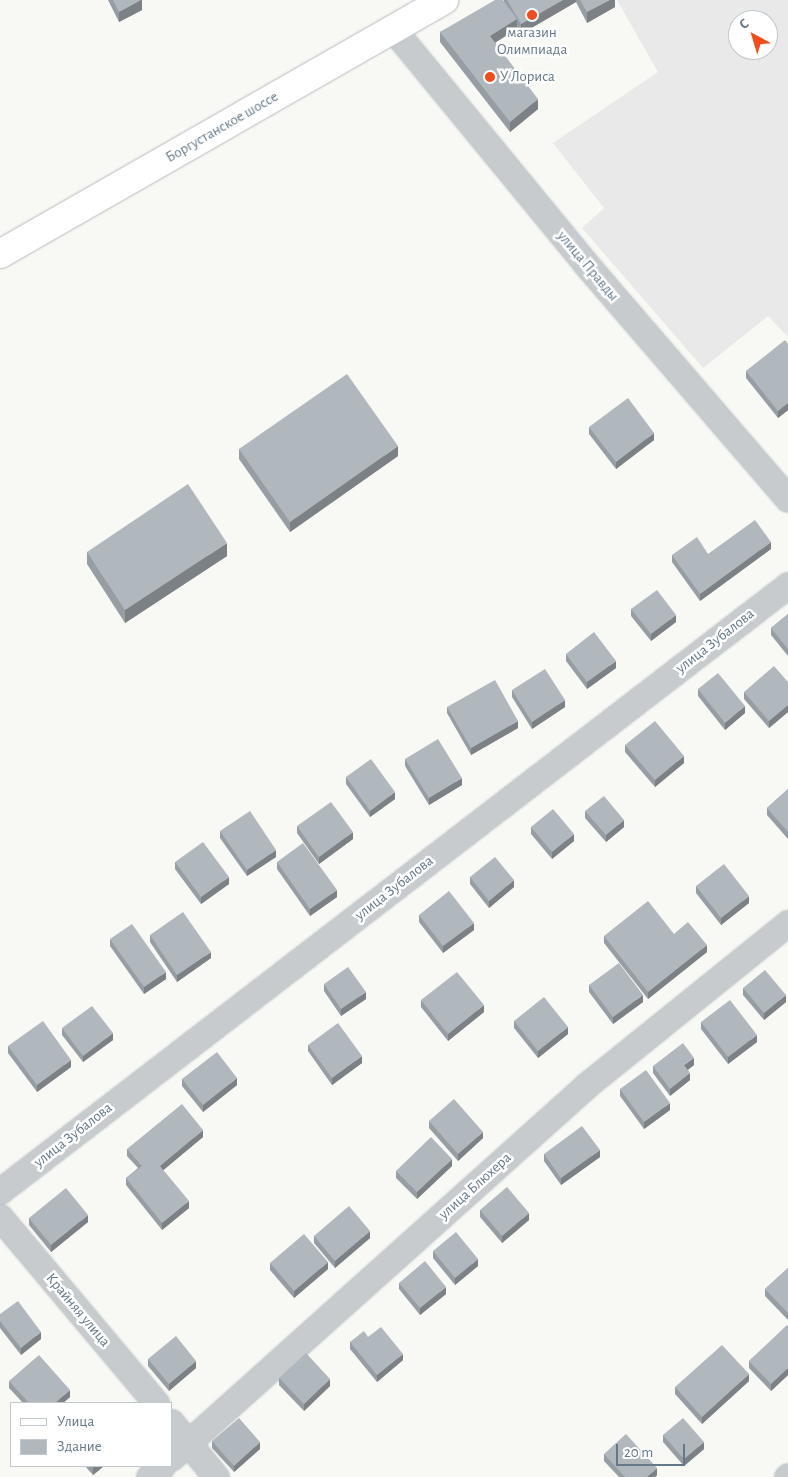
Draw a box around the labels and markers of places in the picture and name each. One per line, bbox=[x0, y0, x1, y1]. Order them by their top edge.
marker: магазин Олимпиада bbox=[526, 9, 538, 21]
place label: магазин Олимпиада bbox=[497, 23, 567, 58]
place label: У Лориса bbox=[500, 68, 555, 86]
marker: У Лориса bbox=[484, 71, 496, 83]

